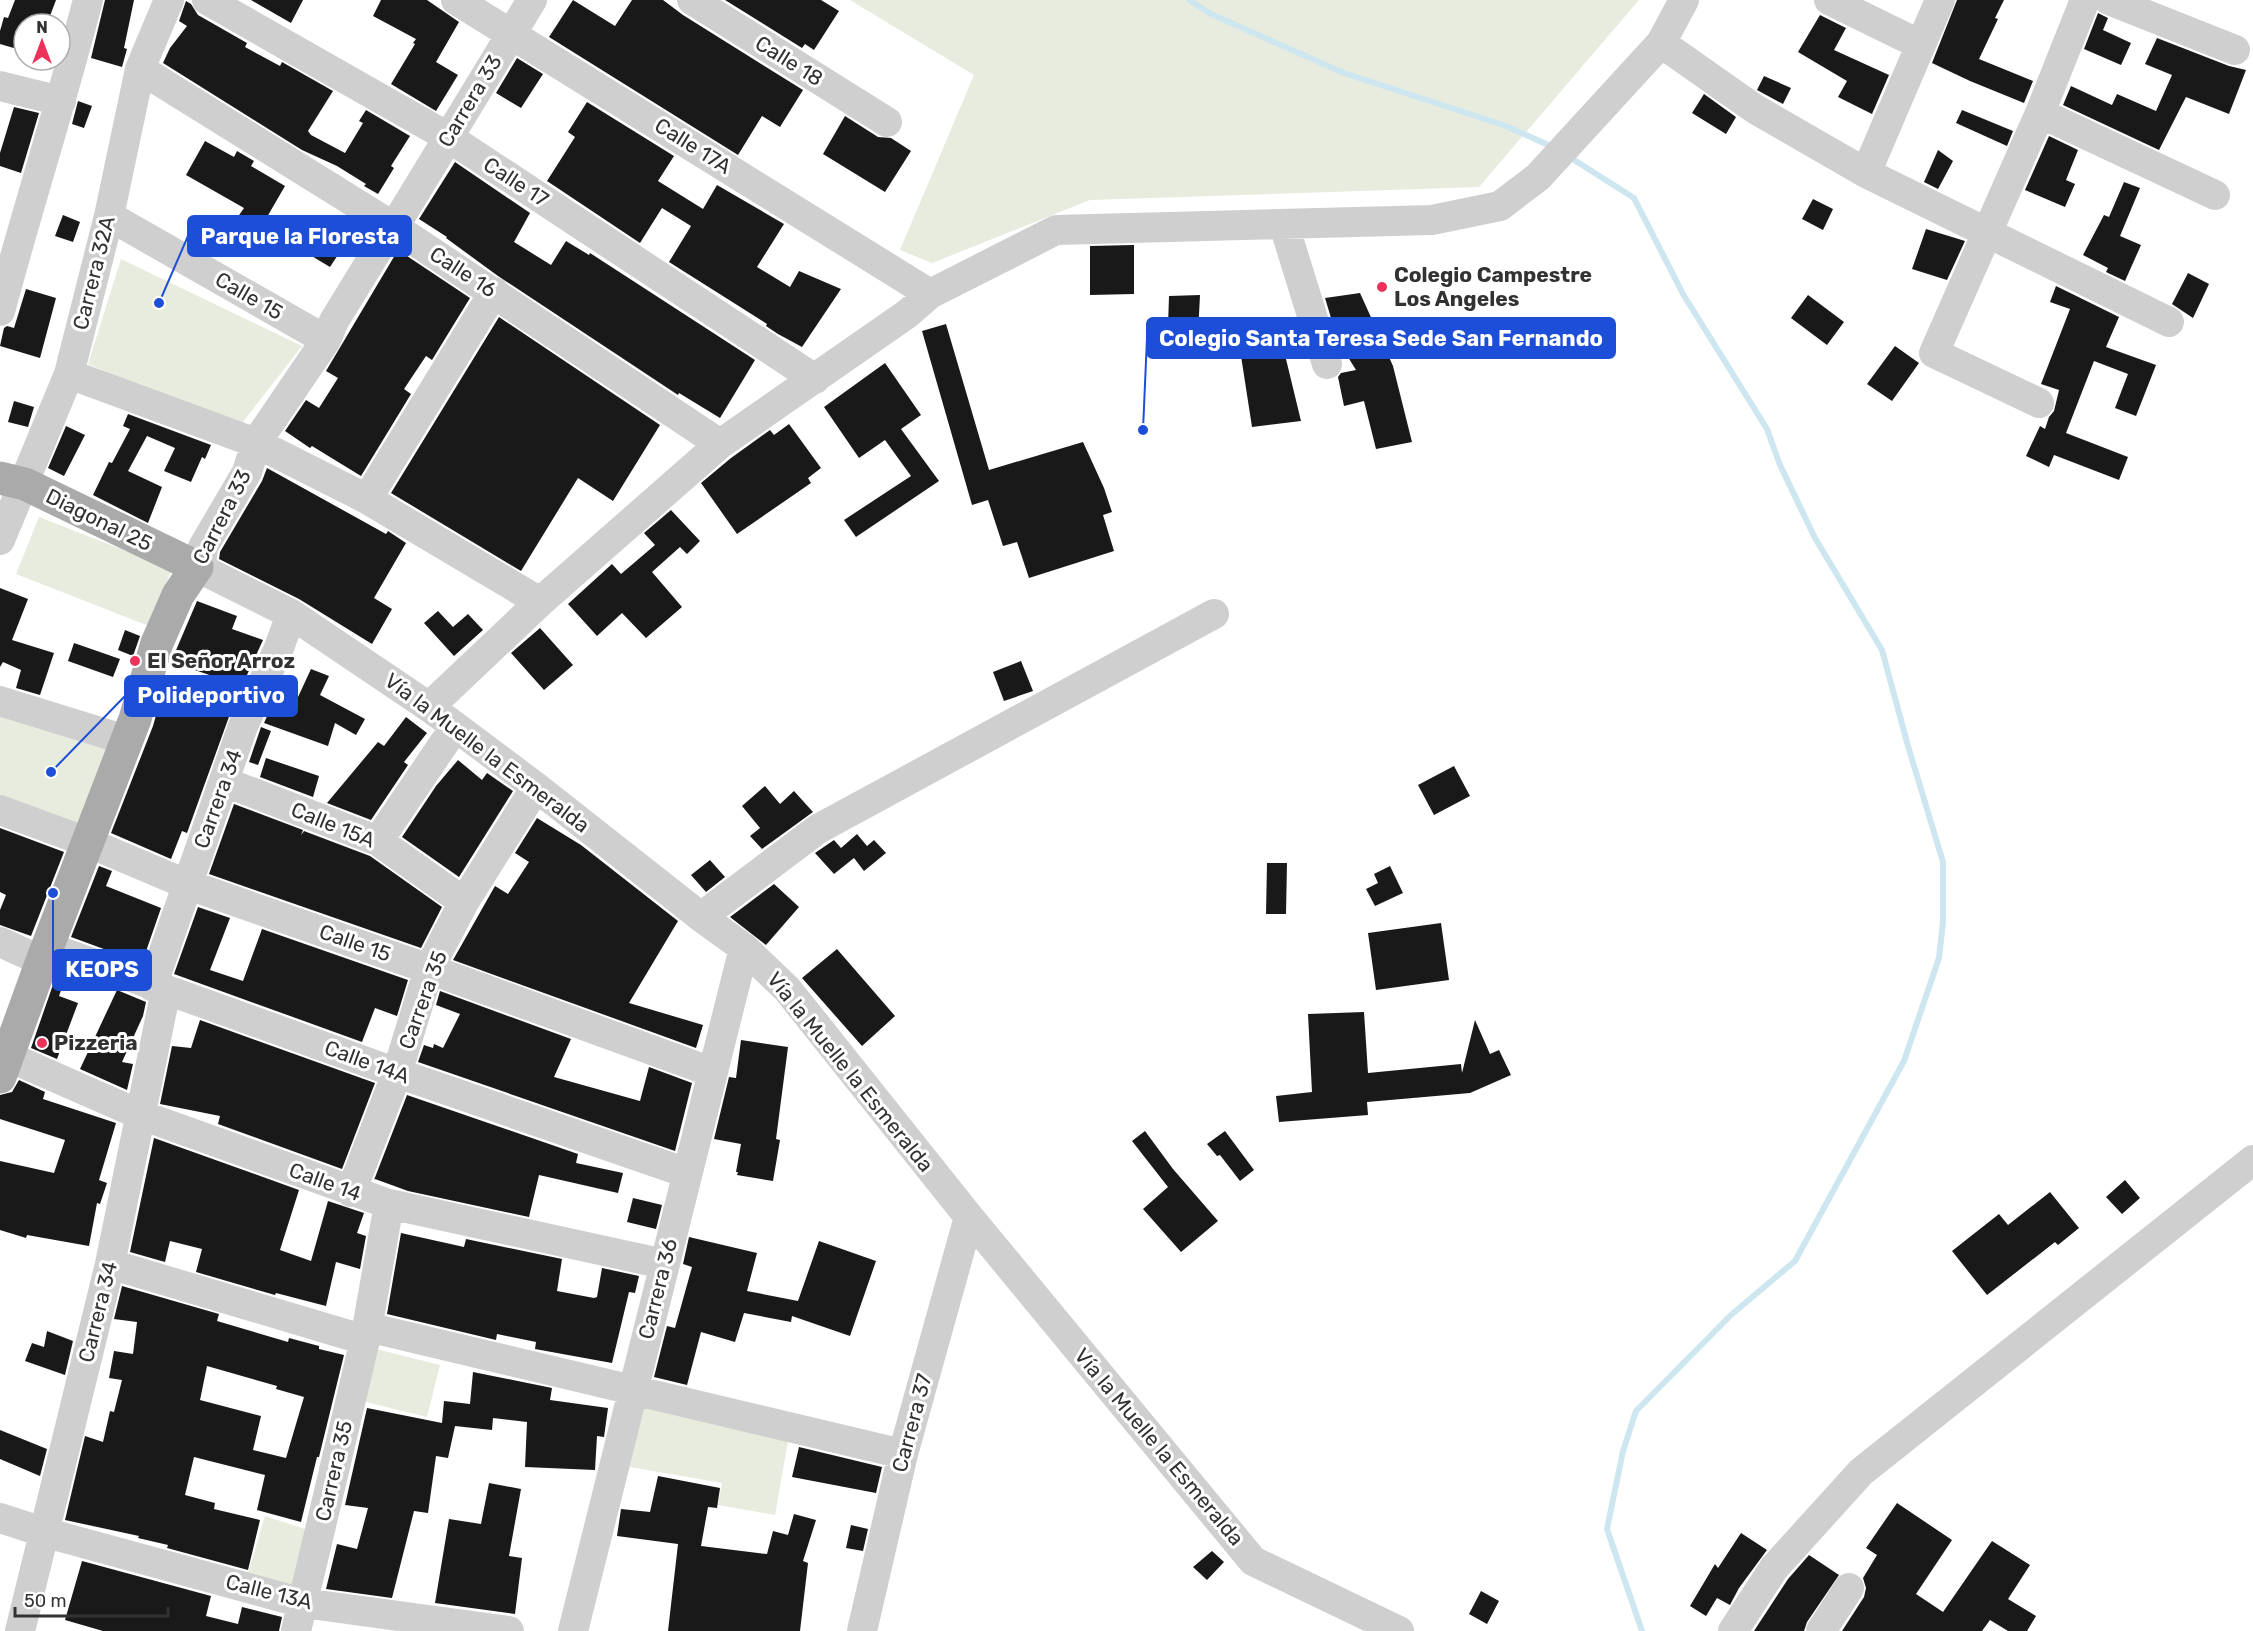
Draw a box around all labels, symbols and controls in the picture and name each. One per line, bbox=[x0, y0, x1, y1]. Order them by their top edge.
north arrow bbox=[12, 12, 72, 72]
text: N bbox=[36, 18, 48, 37]
street label: Calle 18 bbox=[751, 30, 828, 91]
street label: Carrera 33 bbox=[432, 50, 507, 151]
street label: Calle 17A bbox=[650, 112, 736, 179]
street label: Calle 17 bbox=[479, 151, 554, 212]
street label: Carrera 32A bbox=[67, 213, 120, 332]
callout: Parque la Floresta bbox=[188, 216, 411, 256]
text: Parque la Floresta bbox=[201, 223, 399, 250]
street label: Calle 16 bbox=[425, 241, 501, 302]
place label: Colegio Campestre Los Angeles bbox=[1394, 262, 1592, 311]
street label: Calle 15 bbox=[211, 266, 288, 325]
marker: Colegio Campestre Los Angeles bbox=[1375, 280, 1389, 294]
callout: Colegio Santa Teresa Sede San Fernando bbox=[1147, 318, 1615, 358]
text: Colegio Santa Teresa Sede San Fernando bbox=[1159, 325, 1603, 352]
street label: Carrera 33 bbox=[187, 465, 256, 568]
street label: Diagonal 25 bbox=[42, 483, 156, 556]
place label: El Señor Arroz bbox=[147, 648, 295, 673]
marker: El Señor Arroz bbox=[128, 654, 142, 668]
street label: Vía la Muelle la Esmeralda bbox=[380, 667, 595, 838]
callout: Polideportivo bbox=[125, 676, 297, 716]
text: Polideportivo bbox=[137, 682, 285, 709]
street label: Carrera 34 bbox=[188, 746, 247, 852]
street label: Calle 15A bbox=[288, 796, 379, 853]
street label: Calle 15 bbox=[316, 919, 394, 966]
street label: Carrera 35 bbox=[393, 947, 452, 1052]
callout: KEOPS bbox=[53, 950, 151, 990]
text: KEOPS bbox=[65, 956, 139, 983]
street label: Vía la Muelle la Esmeralda bbox=[762, 967, 939, 1177]
place label: Pizzeria bbox=[54, 1030, 138, 1055]
street label: Calle 14A bbox=[321, 1035, 413, 1088]
marker: Pizzeria bbox=[35, 1036, 49, 1050]
street label: Calle 14 bbox=[286, 1157, 365, 1206]
street label: Carrera 36 bbox=[633, 1236, 682, 1342]
street label: Carrera 34 bbox=[73, 1259, 122, 1365]
street label: Vía la Muelle la Esmeralda bbox=[1070, 1343, 1249, 1550]
street label: Carrera 37 bbox=[886, 1371, 937, 1475]
street label: Carrera 35 bbox=[310, 1418, 357, 1524]
street label: Calle 13A bbox=[223, 1569, 315, 1614]
scale bar bbox=[15, 1580, 168, 1618]
text: 50 m bbox=[24, 1590, 67, 1612]

